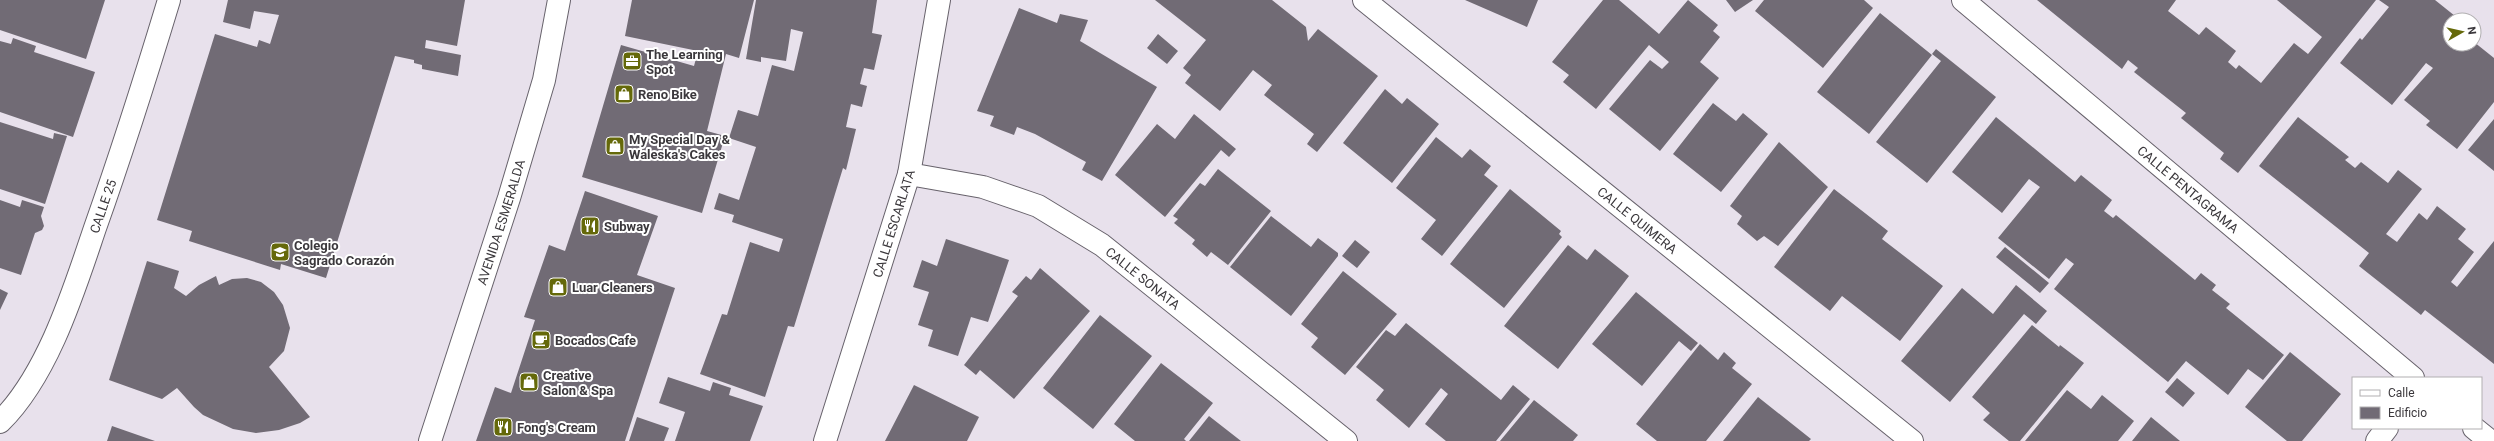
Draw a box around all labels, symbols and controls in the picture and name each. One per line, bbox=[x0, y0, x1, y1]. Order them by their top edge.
north arrow bbox=[2442, 12, 2482, 52]
text: N bbox=[2464, 26, 2478, 36]
place label: The Learning Spot bbox=[646, 47, 723, 77]
office icon: The Learning Spot bbox=[621, 50, 643, 72]
shop icon: Reno Bike bbox=[613, 83, 635, 105]
place label: Reno Bike bbox=[638, 87, 697, 102]
place label: My Special Day & Waleska's Cakes bbox=[629, 132, 730, 162]
shop icon: My Special Day & Waleska's Cakes bbox=[604, 135, 626, 157]
street label: CALLE PENTAGRAMA bbox=[2135, 142, 2242, 236]
street label: AVENIDA ESMERALDA bbox=[474, 157, 528, 287]
street label: CALLE ESCARLATA bbox=[869, 167, 918, 279]
street label: CALLE 25 bbox=[86, 177, 119, 235]
street label: CALLE QUIMERA bbox=[1595, 184, 1681, 257]
restaurant icon: Subway bbox=[579, 215, 601, 237]
place label: Subway bbox=[604, 219, 650, 234]
place label: Colegio Sagrado Corazón bbox=[294, 238, 394, 268]
school or university icon: Colegio Sagrado Corazón bbox=[269, 241, 291, 263]
street label: CALLE SONATA bbox=[1103, 244, 1184, 313]
shop icon: Luar Cleaners bbox=[547, 276, 569, 298]
place label: Luar Cleaners bbox=[572, 280, 653, 295]
cafe icon: Bocados Cafe bbox=[530, 329, 552, 351]
place label: Bocados Cafe bbox=[555, 333, 636, 348]
place label: Creative Salon & Spa bbox=[543, 368, 613, 398]
shop icon: Creative Salon & Spa bbox=[518, 371, 540, 393]
legend bbox=[2352, 377, 2482, 429]
text: Calle bbox=[2388, 386, 2415, 400]
text: Edificio bbox=[2388, 406, 2427, 420]
restaurant icon: Fong's Cream bbox=[492, 416, 514, 438]
place label: Fong's Cream bbox=[517, 420, 596, 435]

